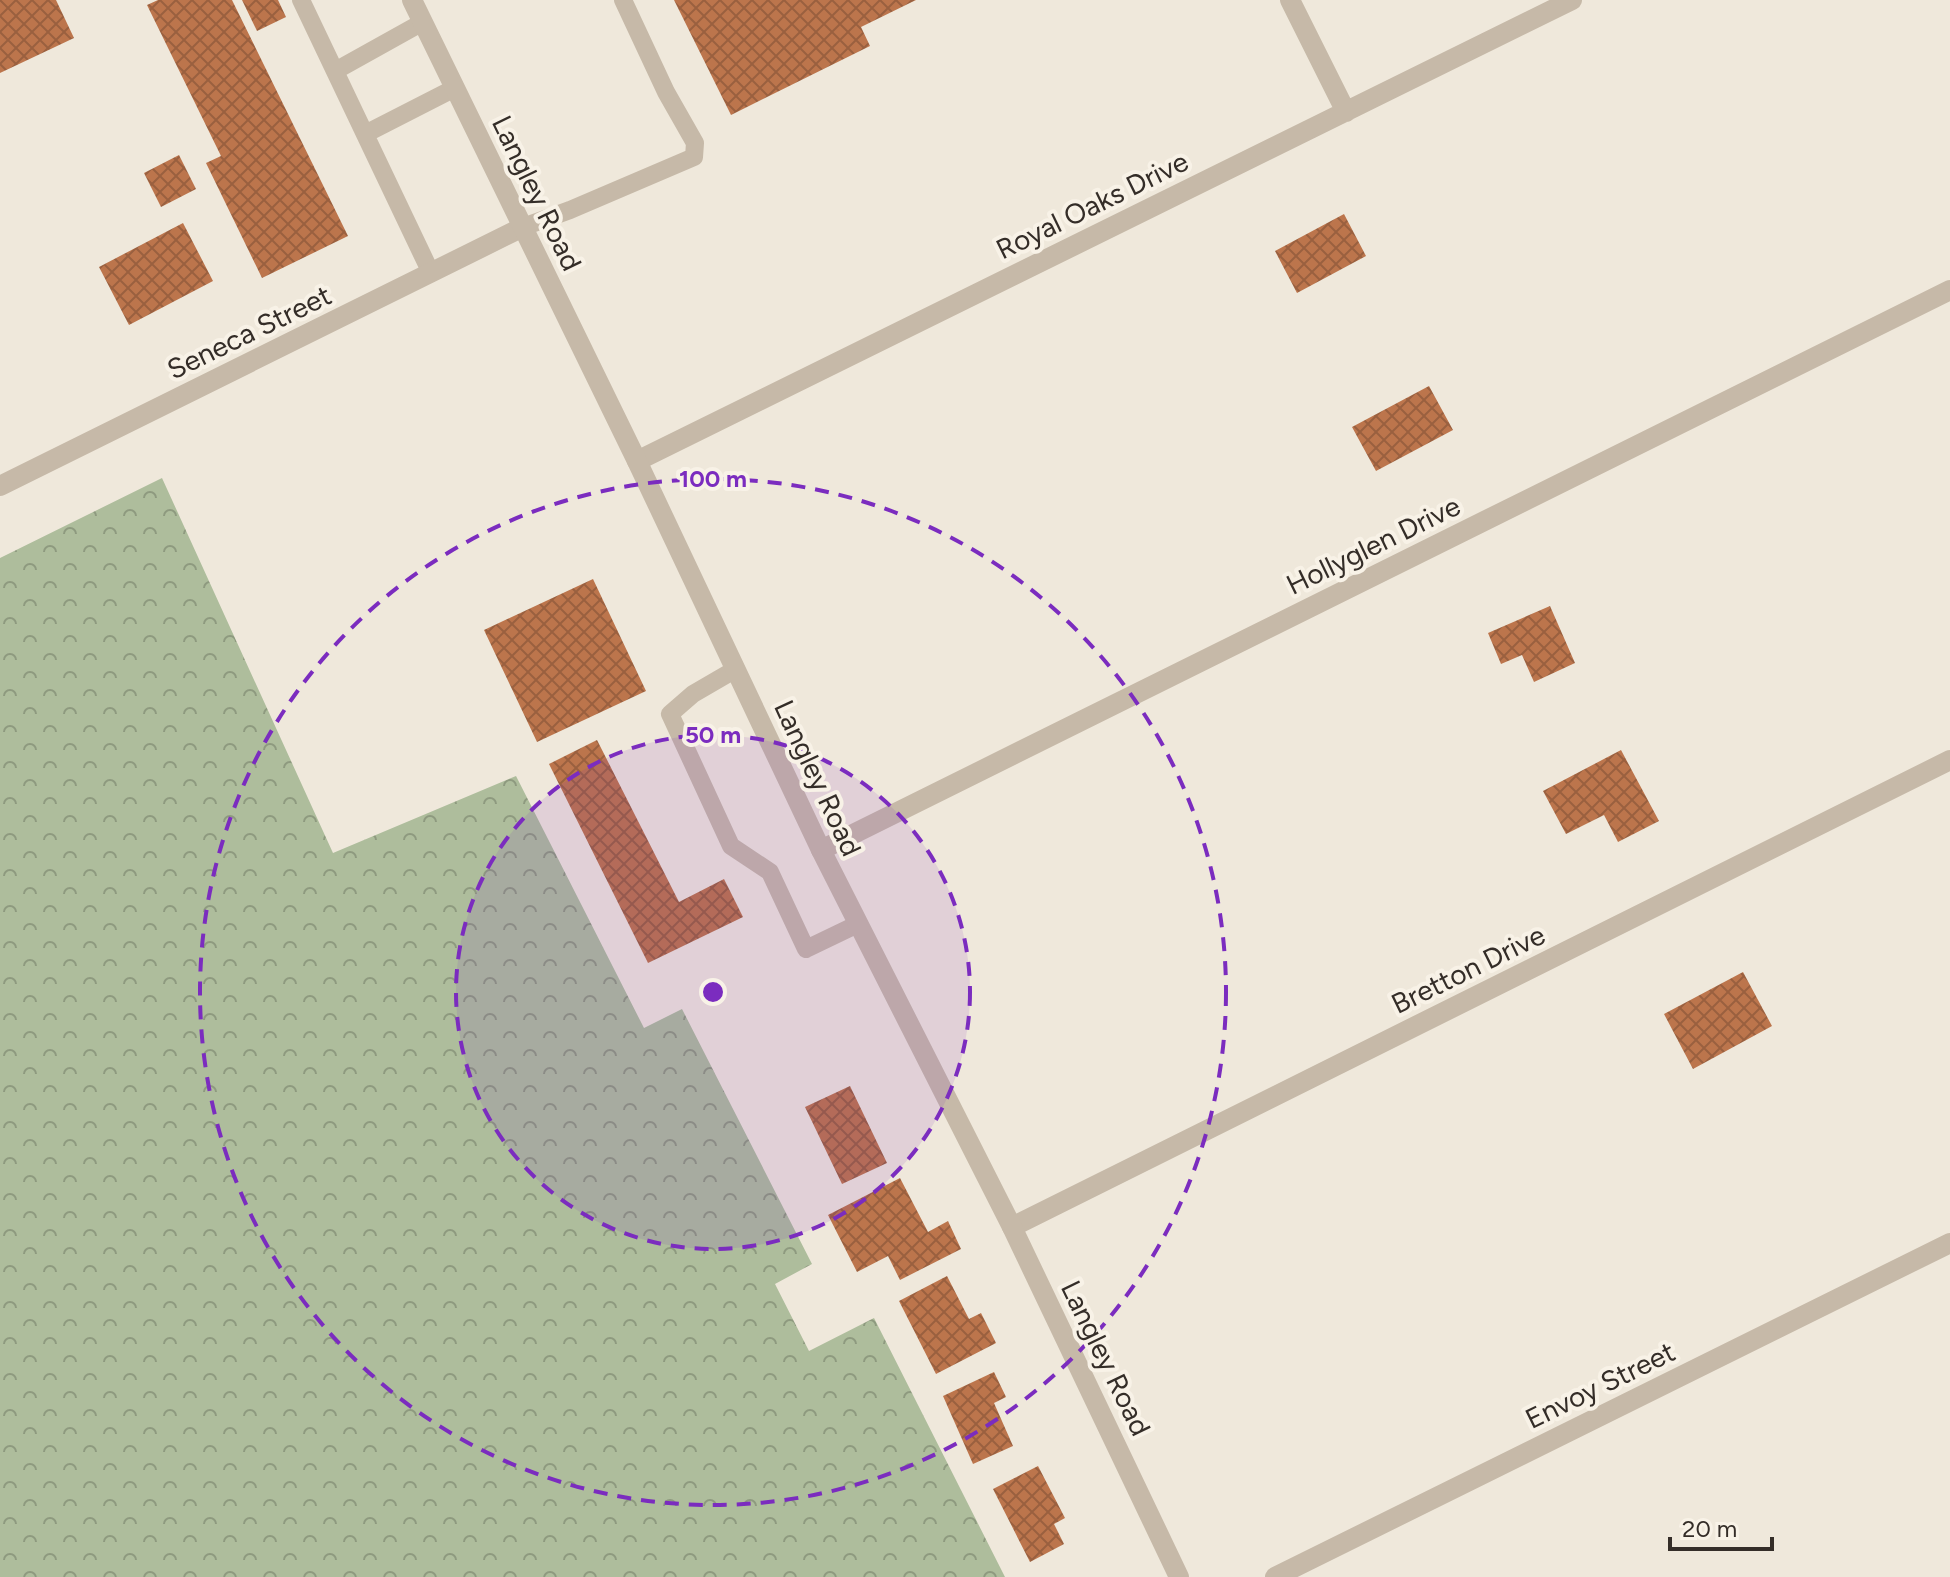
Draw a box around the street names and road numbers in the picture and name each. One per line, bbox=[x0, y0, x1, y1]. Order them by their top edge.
street label: Langley Road bbox=[485, 110, 589, 276]
street label: Royal Oaks Drive bbox=[990, 144, 1194, 266]
street label: Seneca Street bbox=[161, 278, 337, 386]
street label: Hollyglen Drive bbox=[1281, 488, 1465, 602]
street label: Langley Road bbox=[767, 695, 869, 861]
street label: Bretton Drive bbox=[1386, 917, 1550, 1021]
street label: Langley Road bbox=[1054, 1275, 1158, 1441]
street label: Envoy Street bbox=[1520, 1334, 1680, 1436]

